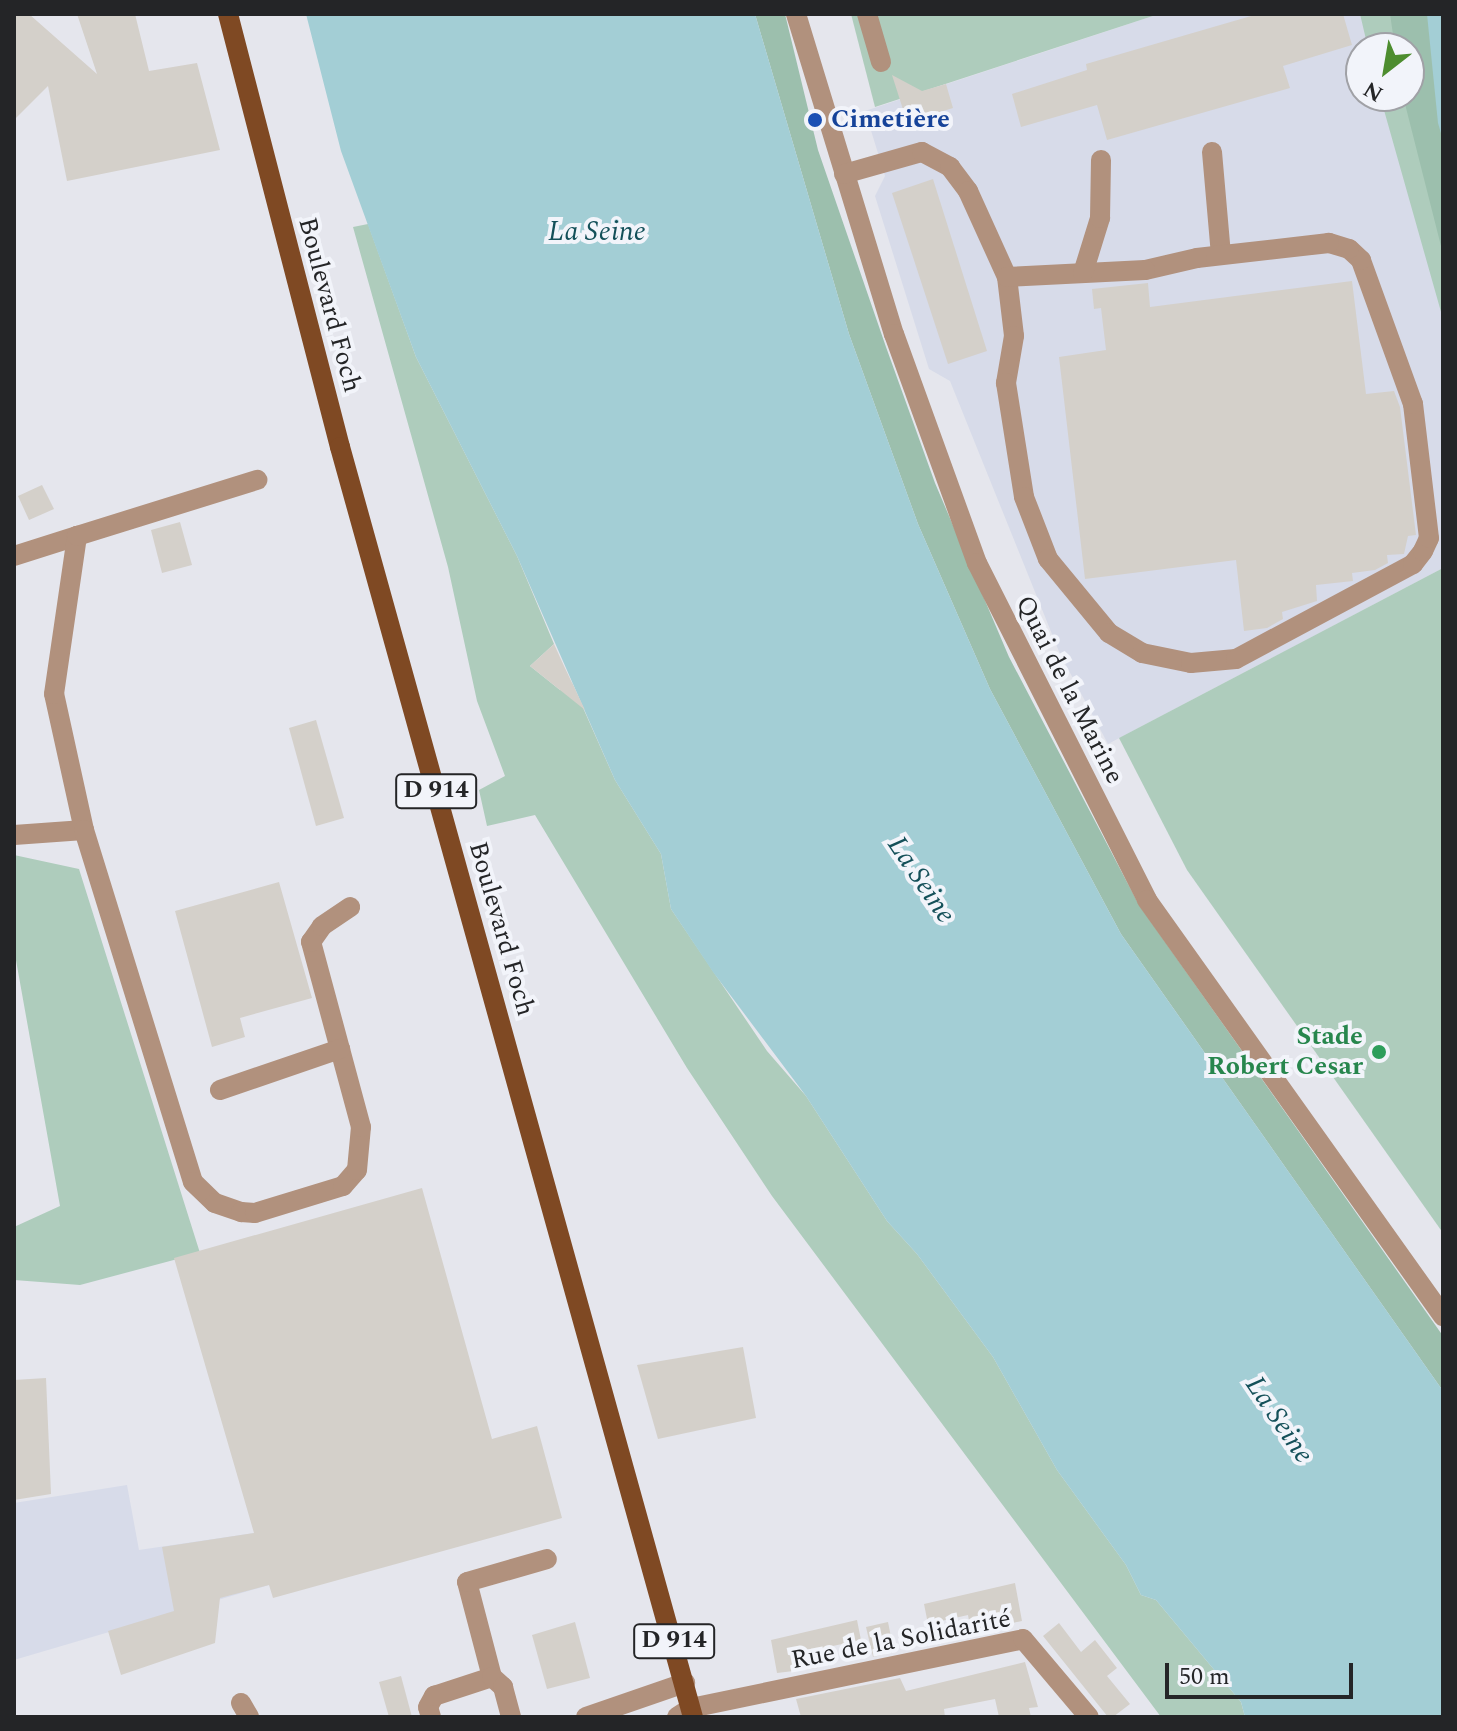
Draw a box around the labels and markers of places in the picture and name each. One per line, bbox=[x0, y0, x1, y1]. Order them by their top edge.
place label: Cimetière bbox=[831, 104, 950, 136]
marker: Cimetière bbox=[806, 111, 824, 129]
place label: Stade Robert Cesar bbox=[1207, 1021, 1363, 1082]
marker: Stade Robert Cesar bbox=[1370, 1043, 1388, 1061]

